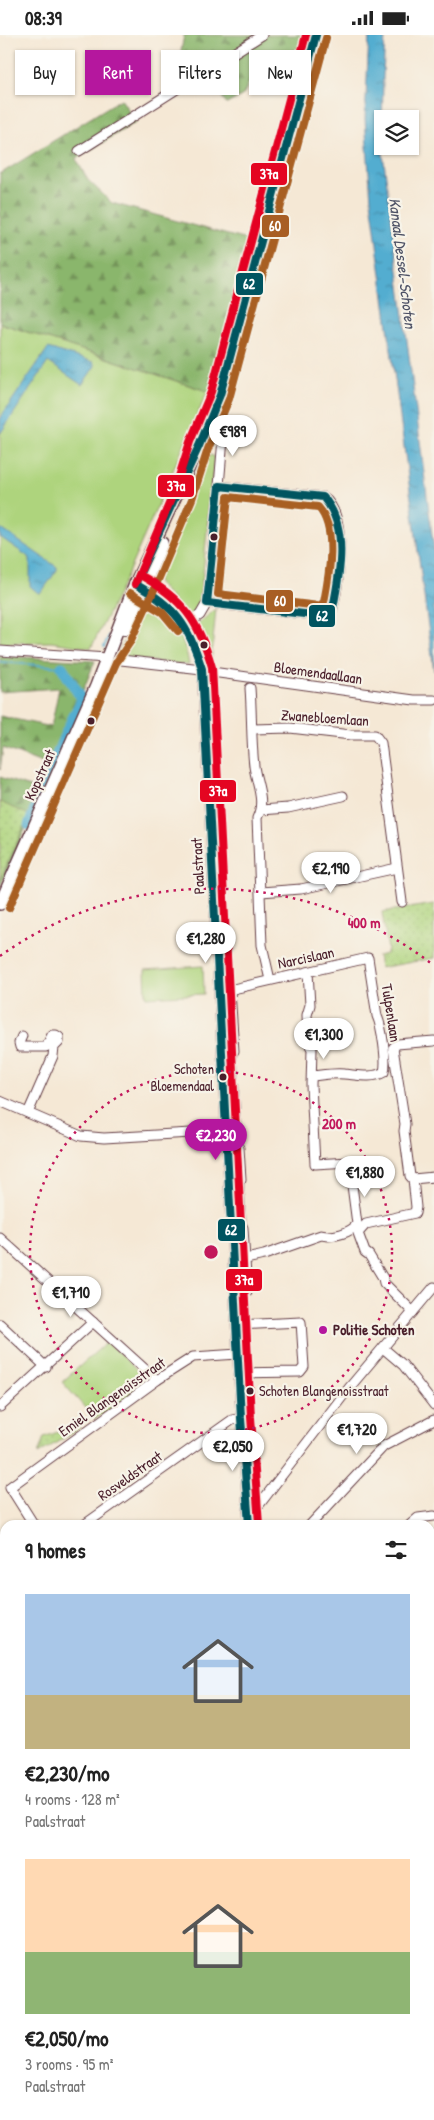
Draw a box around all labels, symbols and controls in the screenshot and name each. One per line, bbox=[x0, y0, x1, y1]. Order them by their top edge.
text: 08:39 bbox=[25, 5, 62, 31]
chip: Buy bbox=[15, 50, 75, 95]
chip: Rent bbox=[85, 50, 151, 95]
chip: Filters bbox=[161, 50, 239, 95]
chip: New bbox=[249, 50, 311, 95]
map controls bbox=[374, 110, 419, 155]
button: layers bbox=[374, 110, 419, 155]
line badge: 37a bbox=[250, 162, 288, 186]
text: 37a bbox=[260, 164, 279, 183]
water label: Kanaal Dessel-Schoten bbox=[384, 196, 422, 331]
line badge: 60 bbox=[261, 214, 290, 238]
text: 60 bbox=[269, 216, 282, 235]
line badge: 62 bbox=[235, 272, 264, 296]
text: 62 bbox=[243, 274, 256, 293]
pin: €989 bbox=[203, 415, 263, 457]
text: €989 bbox=[220, 420, 246, 442]
line badge: 37a bbox=[157, 474, 195, 498]
text: 37a bbox=[167, 476, 186, 495]
unlabelled marker bbox=[209, 532, 219, 542]
line badge: 60 bbox=[265, 589, 294, 613]
text: 60 bbox=[274, 591, 287, 610]
line badge: 62 bbox=[308, 604, 336, 628]
text: 62 bbox=[316, 606, 329, 625]
unlabelled marker bbox=[199, 640, 209, 650]
street label: Bloemendaallaan bbox=[272, 656, 364, 689]
street label: Zwanebloemlaan bbox=[280, 704, 370, 731]
unlabelled marker bbox=[86, 716, 96, 726]
street label: Kopstraat bbox=[19, 745, 60, 804]
line badge: 37a bbox=[199, 779, 237, 803]
text: 37a bbox=[209, 781, 228, 800]
street label: Paalstraat bbox=[185, 836, 209, 895]
pin: €2,190 bbox=[290, 851, 372, 894]
text: €2,190 bbox=[312, 857, 350, 879]
text: 400 m bbox=[348, 912, 380, 933]
pin: €1,280 bbox=[165, 921, 247, 964]
text: €1,280 bbox=[187, 927, 225, 949]
street label: Narcislaan bbox=[276, 941, 336, 974]
street label: Tulpenlaan bbox=[377, 982, 406, 1044]
pin: €1,300 bbox=[283, 1017, 365, 1060]
text: €1,300 bbox=[305, 1023, 343, 1045]
place label: Schoten Bloemendaal bbox=[150, 1059, 214, 1095]
marker: Schoten Bloemendaal bbox=[218, 1072, 228, 1082]
text: 200 m bbox=[322, 1113, 356, 1134]
pin: €2,230 bbox=[175, 1119, 257, 1161]
text: €2,230 bbox=[196, 1124, 236, 1146]
pin: €1,880 bbox=[324, 1155, 406, 1198]
text: €1,880 bbox=[346, 1161, 384, 1183]
line badge: 62 bbox=[217, 1218, 246, 1242]
text: 62 bbox=[225, 1220, 238, 1239]
centre of rings bbox=[202, 1243, 220, 1261]
line badge: 37a bbox=[225, 1268, 263, 1292]
text: 37a bbox=[235, 1270, 254, 1289]
pin: €1,710 bbox=[30, 1275, 112, 1318]
text: €1,710 bbox=[52, 1281, 90, 1303]
place label: Politie Schoten bbox=[333, 1319, 415, 1340]
marker: Politie Schoten bbox=[317, 1324, 329, 1336]
street label: Emiel Blangenoisstraat bbox=[54, 1351, 170, 1441]
place label: Schoten Blangenoisstraat bbox=[259, 1381, 389, 1401]
marker: Schoten Blangenoisstraat bbox=[245, 1386, 255, 1396]
pin: €1,720 bbox=[316, 1413, 398, 1455]
text: €1,720 bbox=[337, 1418, 377, 1440]
pin: €2,050 bbox=[192, 1429, 274, 1472]
text: €2,050 bbox=[213, 1435, 253, 1457]
street label: Rosveldstraat bbox=[93, 1445, 167, 1505]
text: 9 homes bbox=[25, 1536, 86, 1565]
icon: filters bbox=[382, 1536, 410, 1564]
icon: home bbox=[173, 1626, 263, 1716]
text: €2,230/mo bbox=[25, 1759, 109, 1788]
text: 4 rooms · 128 m² bbox=[25, 1788, 120, 1810]
text: Paalstraat bbox=[25, 1810, 85, 1832]
icon: home bbox=[173, 1891, 263, 1981]
text: €2,050/mo bbox=[25, 2024, 109, 2053]
text: 3 rooms · 95 m² bbox=[25, 2053, 113, 2075]
text: Paalstraat bbox=[25, 2075, 85, 2097]

